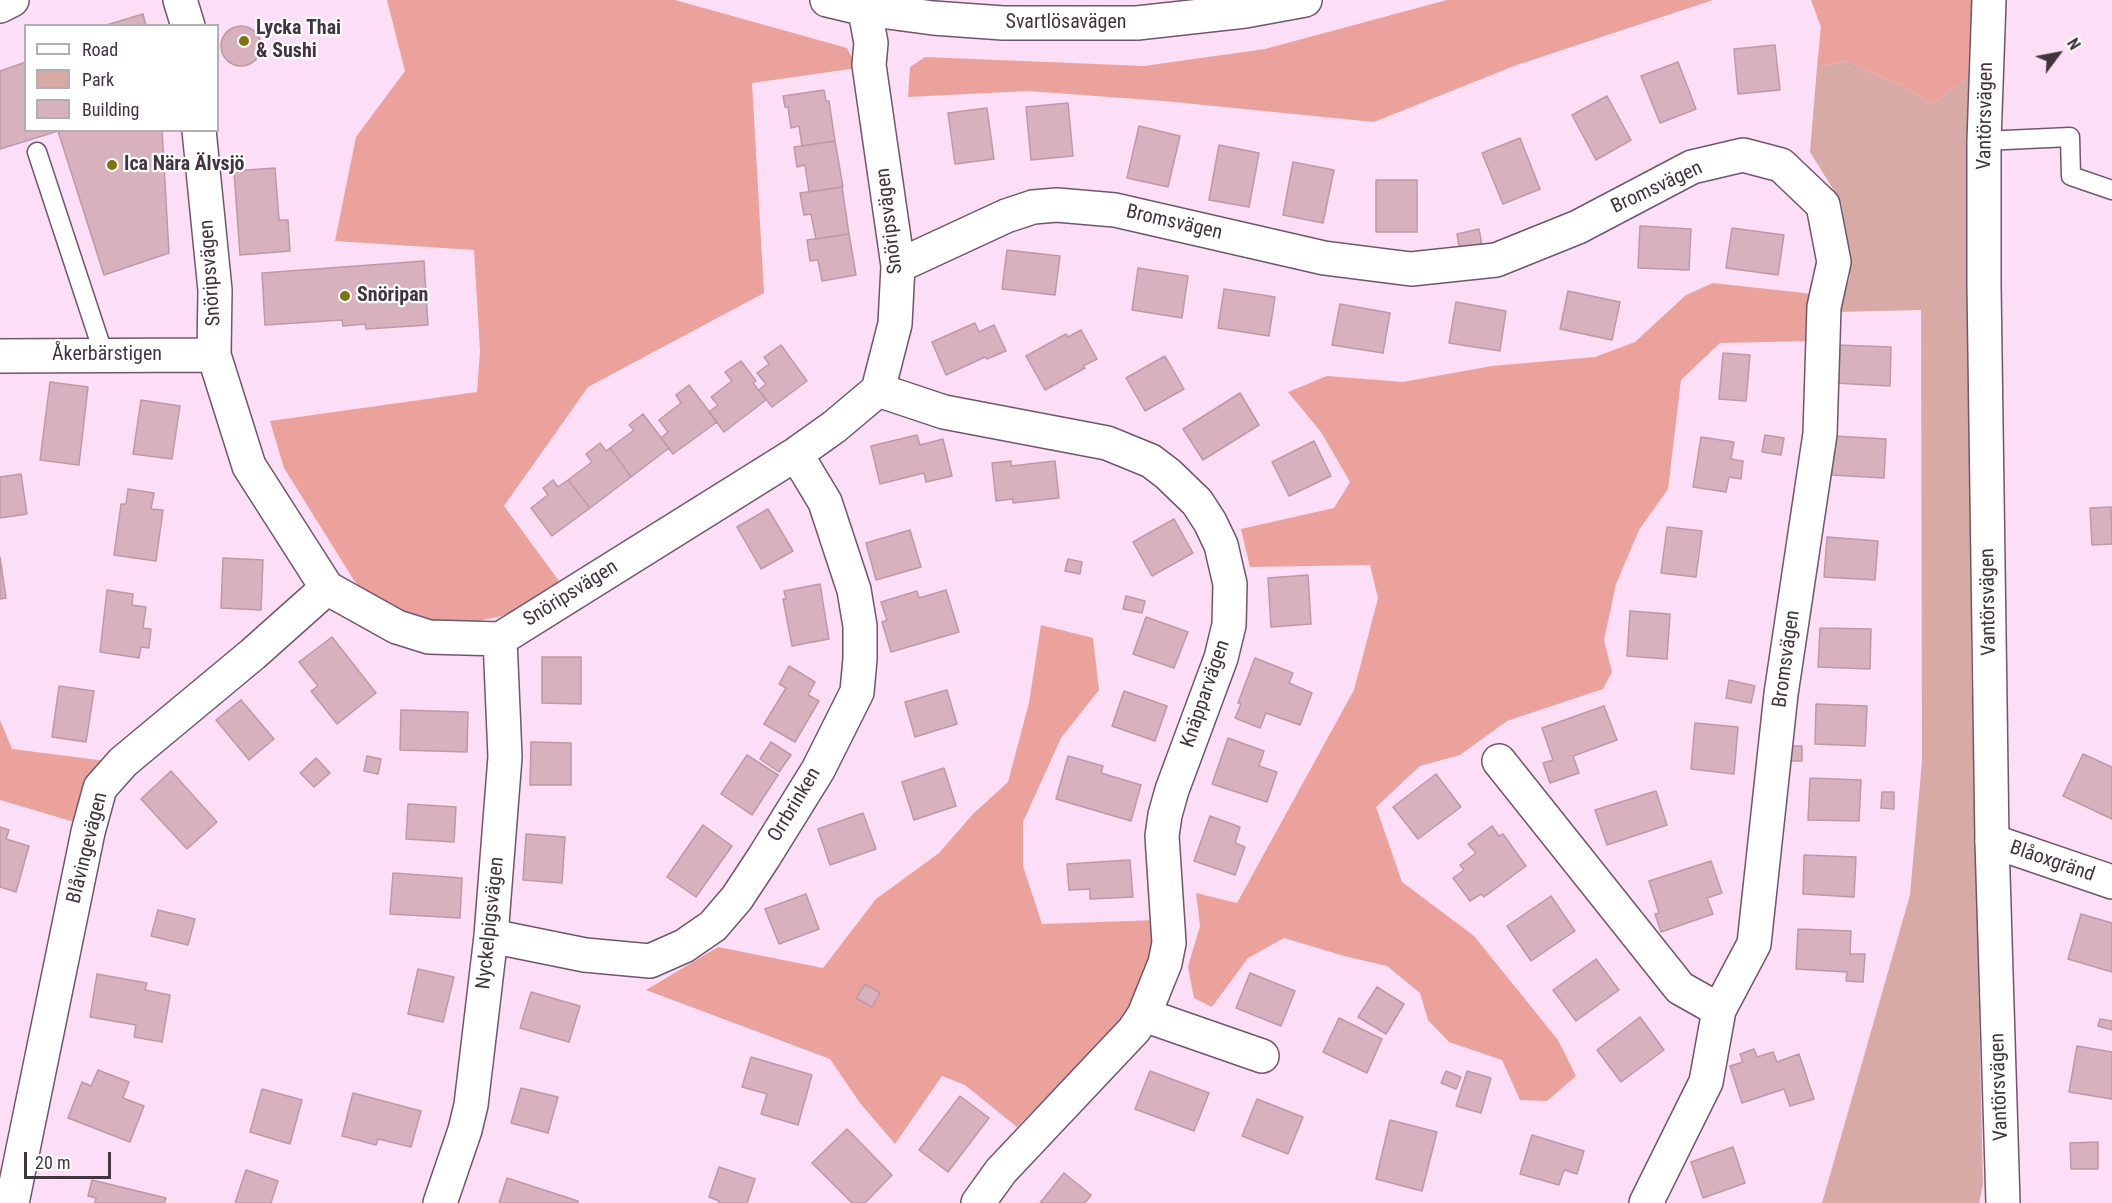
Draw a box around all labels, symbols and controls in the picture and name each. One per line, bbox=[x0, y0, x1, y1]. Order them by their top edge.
street label: Svartlösavägen bbox=[1006, 11, 1126, 35]
place label: Lycka Thai & Sushi bbox=[256, 17, 341, 64]
legend bbox=[24, 24, 219, 132]
north arrow bbox=[2028, 24, 2088, 84]
marker: Lycka Thai & Sushi bbox=[237, 34, 251, 48]
text: N bbox=[2063, 35, 2084, 53]
text: Road bbox=[82, 39, 118, 60]
street label: Vantörsvägen bbox=[1973, 62, 1999, 170]
text: Park bbox=[82, 69, 114, 90]
text: Building bbox=[82, 99, 139, 120]
place label: Ica Nära Älvsjö bbox=[124, 153, 245, 177]
street label: Bromsvägen bbox=[1608, 156, 1706, 220]
marker: Ica Nära Älvsjö bbox=[105, 158, 119, 172]
street label: Snöripsvägen bbox=[872, 167, 908, 275]
street label: Bromsvägen bbox=[1124, 200, 1224, 246]
street label: Snöripsvägen bbox=[195, 219, 227, 327]
place label: Snöripan bbox=[357, 284, 428, 308]
marker: Snöripan bbox=[338, 289, 352, 303]
street label: Åkerbärstigen bbox=[52, 343, 162, 367]
street label: Vantörsvägen bbox=[1976, 548, 2002, 656]
street label: Snöripsvägen bbox=[519, 556, 623, 632]
street label: Bromsvägen bbox=[1768, 609, 1806, 709]
street label: Knäpparvägen bbox=[1176, 637, 1236, 751]
street label: Orrbrinken bbox=[764, 764, 826, 846]
street label: Blåvingevägen bbox=[63, 790, 113, 906]
street label: Blåoxgränd bbox=[2006, 836, 2098, 888]
street label: Nyckelpigsvägen bbox=[472, 856, 510, 990]
street label: Vantörsvägen bbox=[1986, 1033, 2014, 1141]
scale bar bbox=[27, 1140, 114, 1178]
text: 20 m bbox=[35, 1152, 70, 1173]

